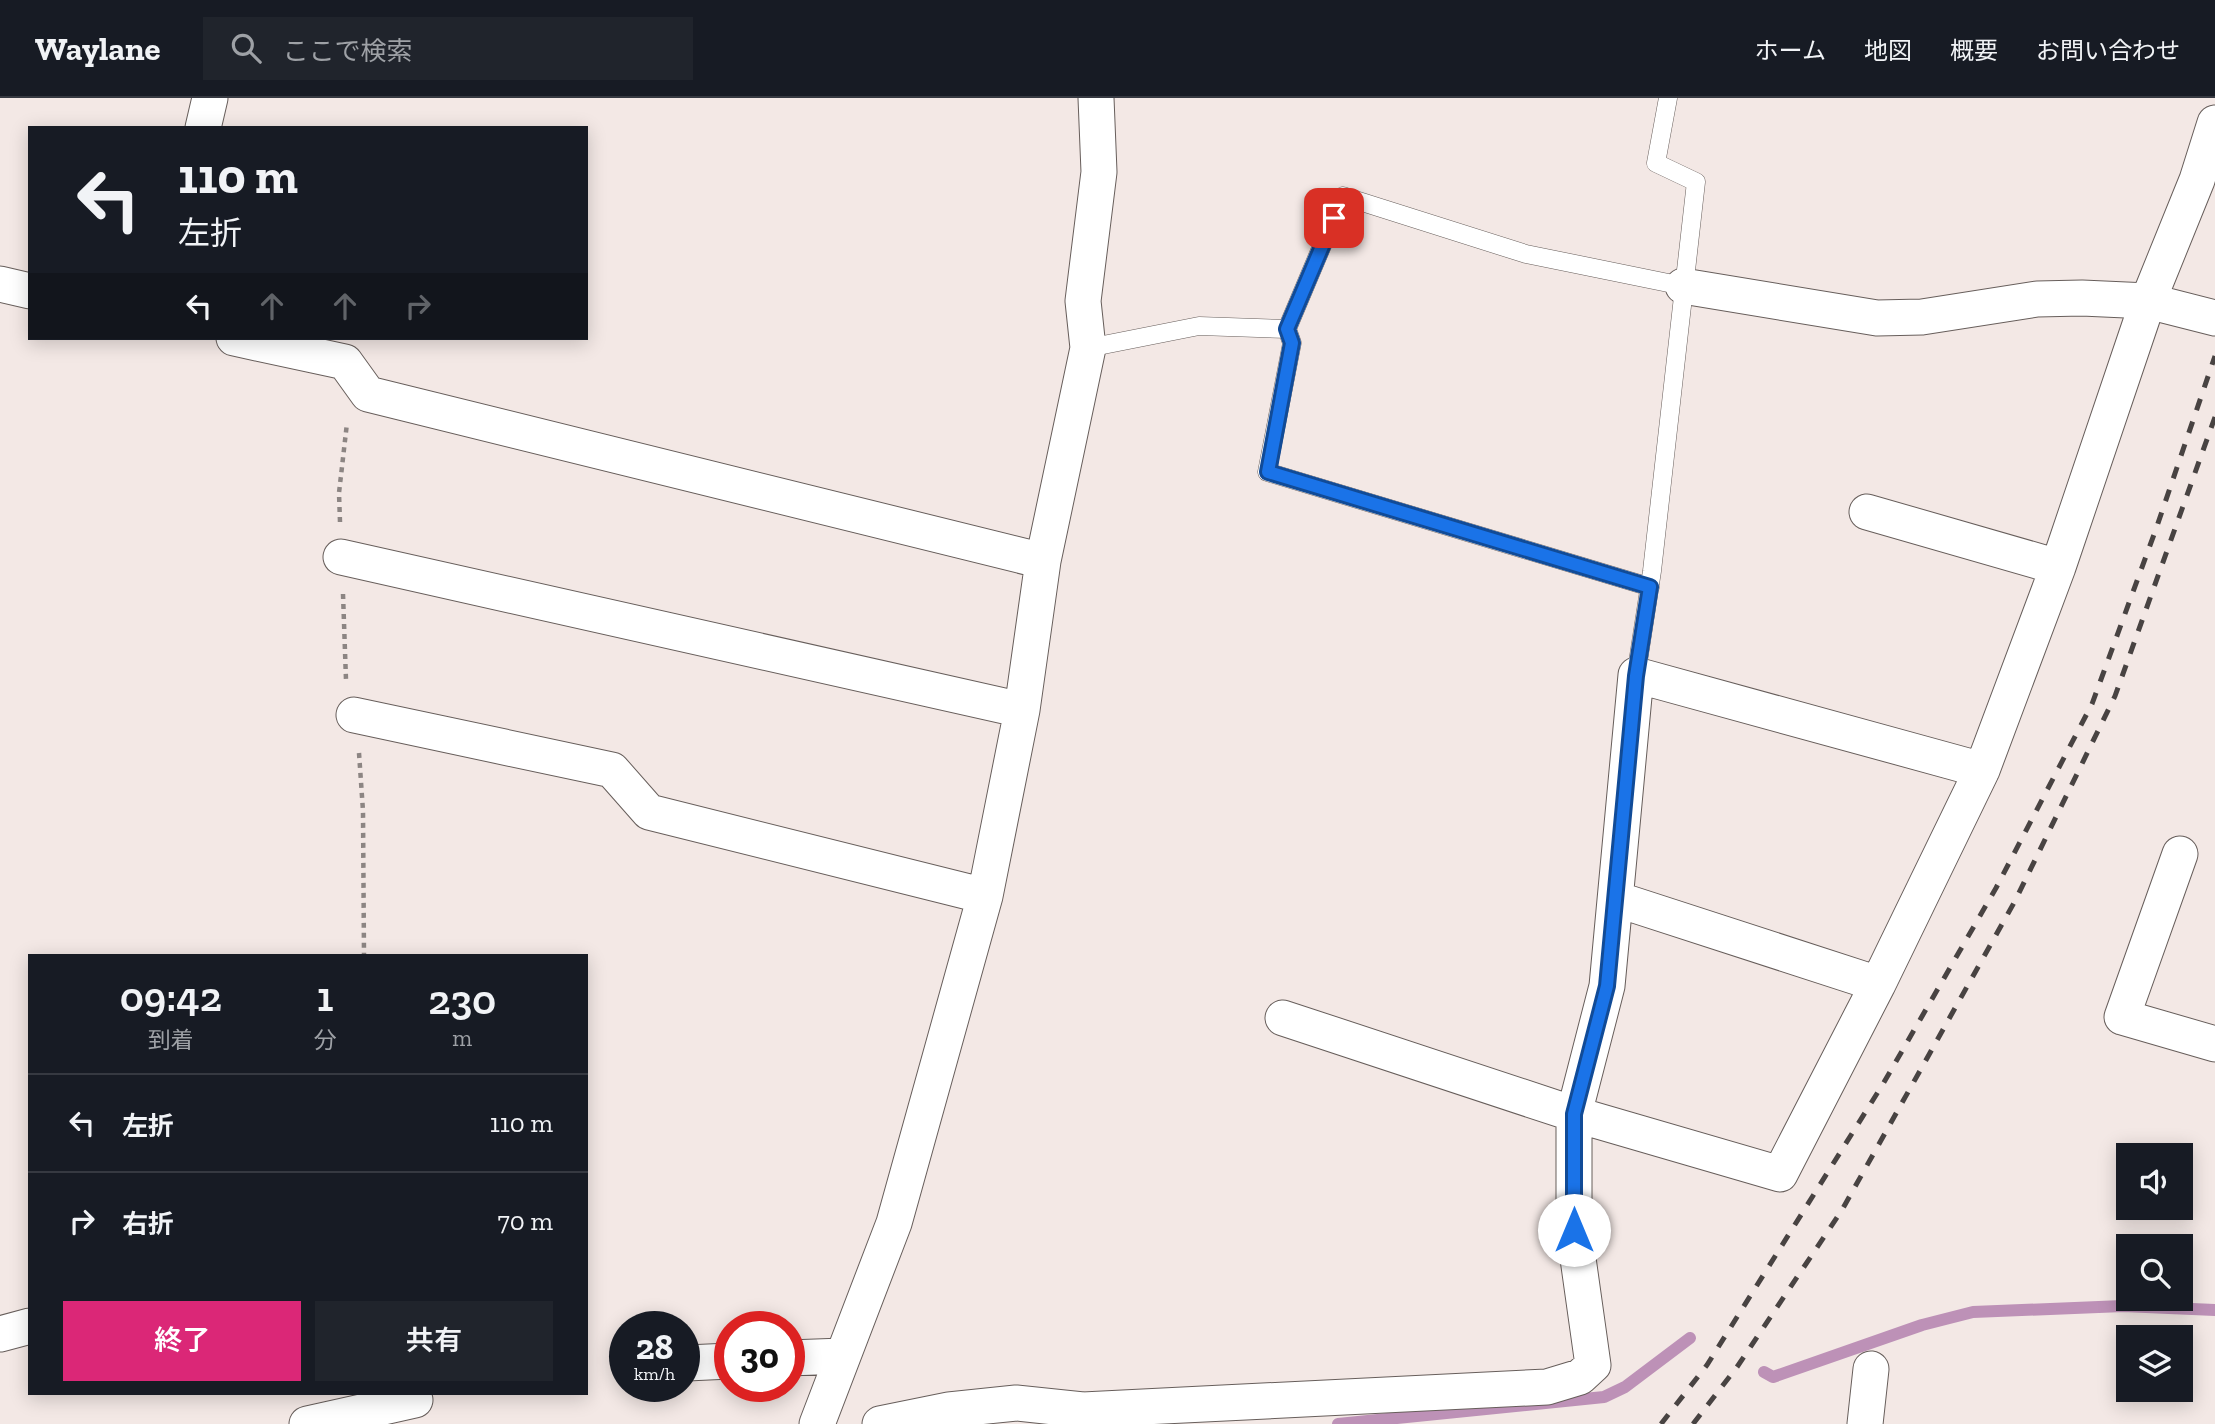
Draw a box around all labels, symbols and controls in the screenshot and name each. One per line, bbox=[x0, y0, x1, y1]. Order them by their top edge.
search box bbox=[203, 17, 693, 80]
text: Waylane bbox=[35, 29, 161, 68]
icon: search bbox=[227, 29, 265, 67]
text: ここで検索 bbox=[283, 35, 413, 67]
text: ホーム bbox=[1755, 36, 1826, 65]
text: 地図 bbox=[1864, 36, 1912, 65]
text: 概要 bbox=[1950, 36, 1998, 65]
text: お問い合わせ bbox=[2036, 36, 2180, 65]
text: 110 m bbox=[178, 147, 298, 206]
icon: left bbox=[63, 154, 154, 245]
pin bbox=[1304, 188, 1364, 248]
icon: arrive bbox=[1315, 199, 1353, 237]
text: 左折 bbox=[178, 214, 242, 252]
icon: left bbox=[180, 287, 218, 325]
icon: ahead bbox=[253, 287, 291, 325]
icon: ahead bbox=[326, 287, 364, 325]
icon: right bbox=[399, 287, 437, 325]
text: 09:42 bbox=[120, 971, 222, 1022]
text: 1 bbox=[317, 971, 333, 1022]
text: 230 bbox=[428, 974, 496, 1025]
text: m bbox=[452, 1024, 472, 1052]
text: 到着 bbox=[148, 1026, 194, 1054]
text: 分 bbox=[314, 1026, 337, 1054]
icon: left bbox=[63, 1104, 101, 1142]
text: 110 m bbox=[490, 1107, 553, 1139]
text: 左折 bbox=[122, 1110, 174, 1142]
map controls bbox=[2116, 1143, 2193, 1402]
button: sound bbox=[2116, 1143, 2193, 1220]
position arrow bbox=[1537, 1193, 1611, 1267]
icon: right bbox=[63, 1202, 101, 1240]
text: 70 m bbox=[497, 1205, 553, 1237]
text: 右折 bbox=[122, 1208, 174, 1240]
button: search bbox=[2116, 1234, 2193, 1311]
button: 終了 bbox=[63, 1301, 301, 1381]
button: 共有 bbox=[315, 1301, 553, 1381]
speed limit sign: 30 bbox=[714, 1311, 805, 1402]
button: layers bbox=[2116, 1325, 2193, 1402]
text: 28 bbox=[636, 1326, 673, 1368]
text: km/h bbox=[634, 1363, 675, 1385]

